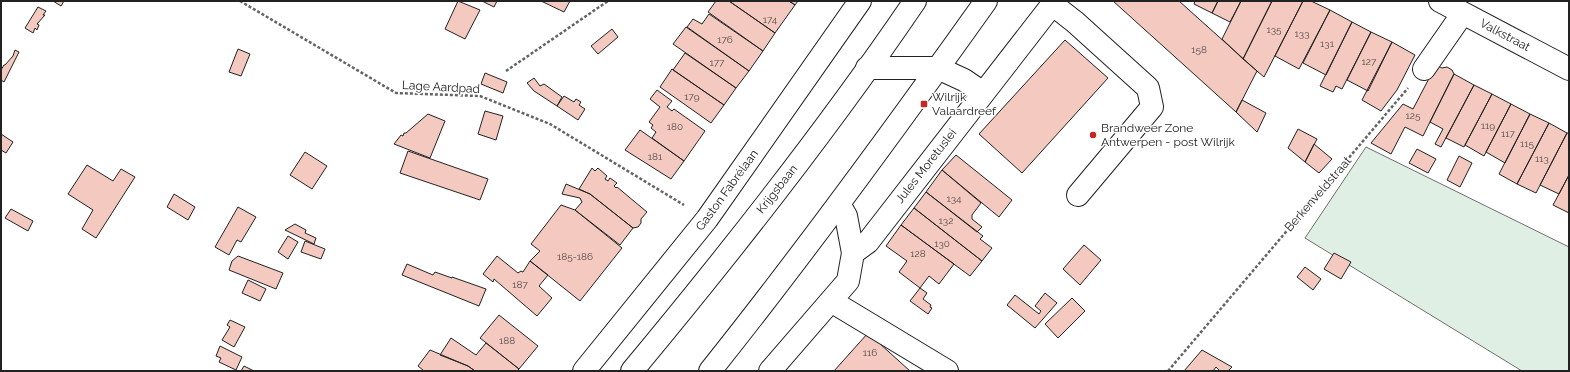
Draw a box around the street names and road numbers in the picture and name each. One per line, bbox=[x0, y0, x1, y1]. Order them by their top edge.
street label: Valkstraat bbox=[1478, 16, 1532, 54]
street label: Lage Aardpad bbox=[402, 78, 480, 96]
street label: Jules Moretuslei bbox=[893, 126, 959, 206]
street label: Gaston Fabrélaan bbox=[693, 147, 761, 233]
street label: Berkenveldstraat bbox=[1282, 154, 1354, 234]
street label: Krijgsbaan bbox=[754, 162, 800, 216]

